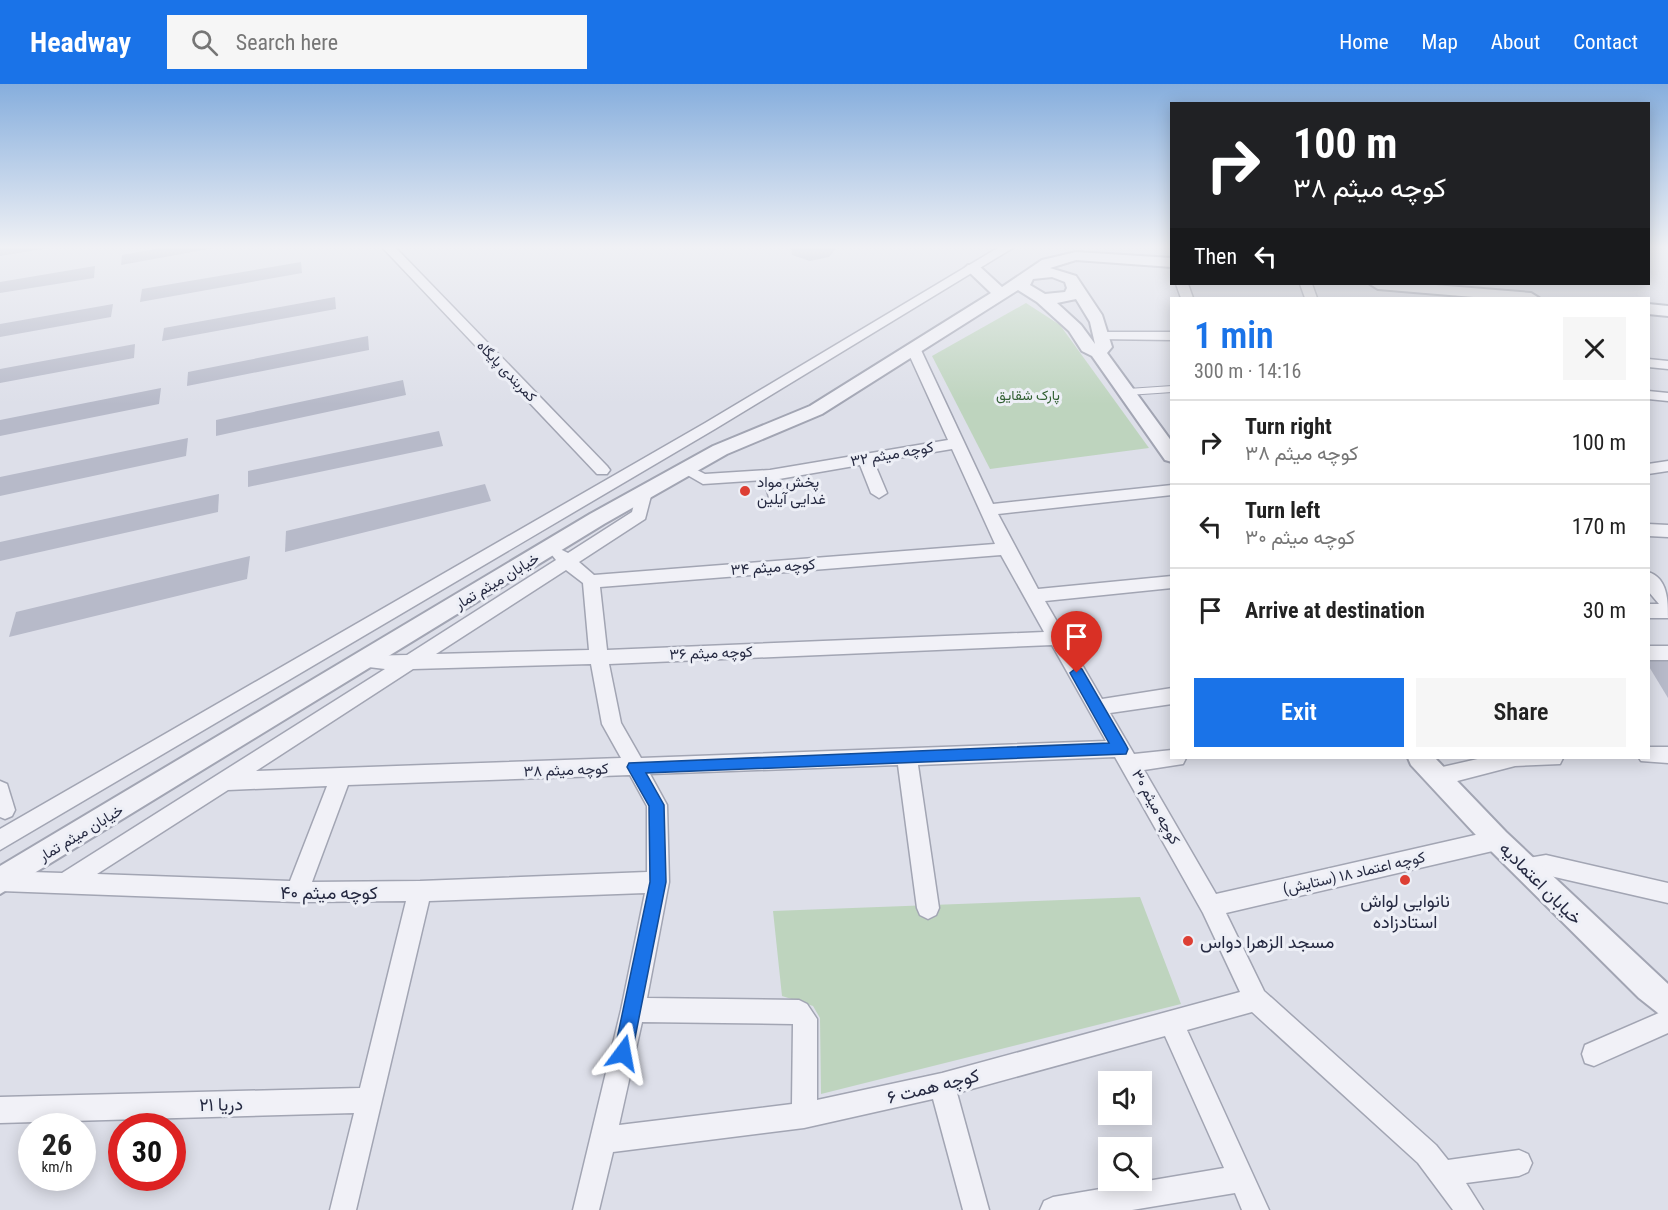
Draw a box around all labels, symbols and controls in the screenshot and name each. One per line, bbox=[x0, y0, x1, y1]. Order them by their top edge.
search box bbox=[167, 15, 587, 69]
text: Headway bbox=[30, 26, 131, 59]
icon: search bbox=[188, 26, 221, 59]
text: Search here bbox=[236, 30, 338, 55]
text: Home bbox=[1339, 30, 1389, 54]
text: Map bbox=[1422, 30, 1458, 54]
text: About bbox=[1491, 30, 1540, 54]
text: Contact bbox=[1573, 30, 1638, 54]
text: 100 m bbox=[1293, 119, 1398, 168]
icon: right bbox=[1194, 126, 1272, 204]
text: کوچه میثم ۳۸ bbox=[1293, 172, 1446, 204]
icon: left bbox=[1249, 240, 1282, 273]
text: Then bbox=[1194, 244, 1237, 269]
text: 1 min bbox=[1194, 315, 1274, 357]
button: close bbox=[1563, 317, 1626, 380]
street label: کمربندی پایگاه bbox=[473, 337, 540, 406]
text: 300 m · 14:16 bbox=[1194, 359, 1301, 383]
park label: پارک شقایق bbox=[996, 387, 1060, 405]
text: Turn right bbox=[1245, 414, 1332, 439]
icon: right bbox=[1194, 426, 1227, 459]
text: 100 m bbox=[1572, 430, 1626, 455]
street label: کوچه میثم ۳۲ bbox=[849, 438, 935, 471]
text: کوچه میثم ۳۸ bbox=[1245, 441, 1358, 465]
place label: پخش مواد غدایی آیلین bbox=[757, 473, 826, 509]
marker: پخش مواد غدایی آیلین bbox=[738, 484, 752, 498]
text: Turn left bbox=[1245, 498, 1320, 523]
icon: left bbox=[1194, 510, 1227, 543]
text: 170 m bbox=[1572, 514, 1626, 539]
text: کوچه میثم ۳۰ bbox=[1245, 525, 1355, 549]
street label: خیابان میثم تمار bbox=[451, 549, 543, 615]
street label: کوچه میثم ۳۴ bbox=[730, 555, 816, 580]
icon: arrive bbox=[1194, 594, 1227, 627]
text: Arrive at destination bbox=[1245, 598, 1425, 623]
text: 30 m bbox=[1583, 598, 1626, 623]
pin bbox=[1051, 611, 1102, 673]
icon: arrive bbox=[1060, 620, 1093, 653]
street label: کوچه میثم ۳۶ bbox=[669, 643, 753, 664]
button: Exit bbox=[1194, 678, 1404, 747]
button: Share bbox=[1416, 678, 1626, 747]
street label: کوچه میثم ۳۸ bbox=[523, 760, 609, 781]
street label: کوچه میثم ۳۰ bbox=[1127, 767, 1184, 848]
street label: خیابان میثم تمار bbox=[35, 801, 127, 867]
street label: خیابان اعتمادیه bbox=[1495, 837, 1587, 929]
street label: کوچه اعتماد ۱۸ (ستایش) bbox=[1281, 848, 1427, 899]
marker: نانوایی لواش استادزاده bbox=[1398, 873, 1412, 887]
street label: کوچه میثم ۴۰ bbox=[280, 882, 378, 905]
place label: نانوایی لواش استادزاده bbox=[1360, 890, 1450, 933]
place label: مسجد الزهرا دواس bbox=[1200, 931, 1334, 953]
marker: مسجد الزهرا دواس bbox=[1181, 934, 1195, 948]
position arrow bbox=[591, 1021, 655, 1085]
street label: کوچه همت ۶ bbox=[885, 1064, 982, 1109]
map controls bbox=[1098, 1071, 1152, 1191]
button: sound bbox=[1098, 1071, 1152, 1125]
street label: دریا ۲۱ bbox=[199, 1093, 243, 1116]
speed limit sign: 30 bbox=[108, 1113, 186, 1191]
text: 26 bbox=[42, 1127, 72, 1162]
button: search bbox=[1098, 1137, 1152, 1191]
text: km/h bbox=[42, 1158, 72, 1176]

